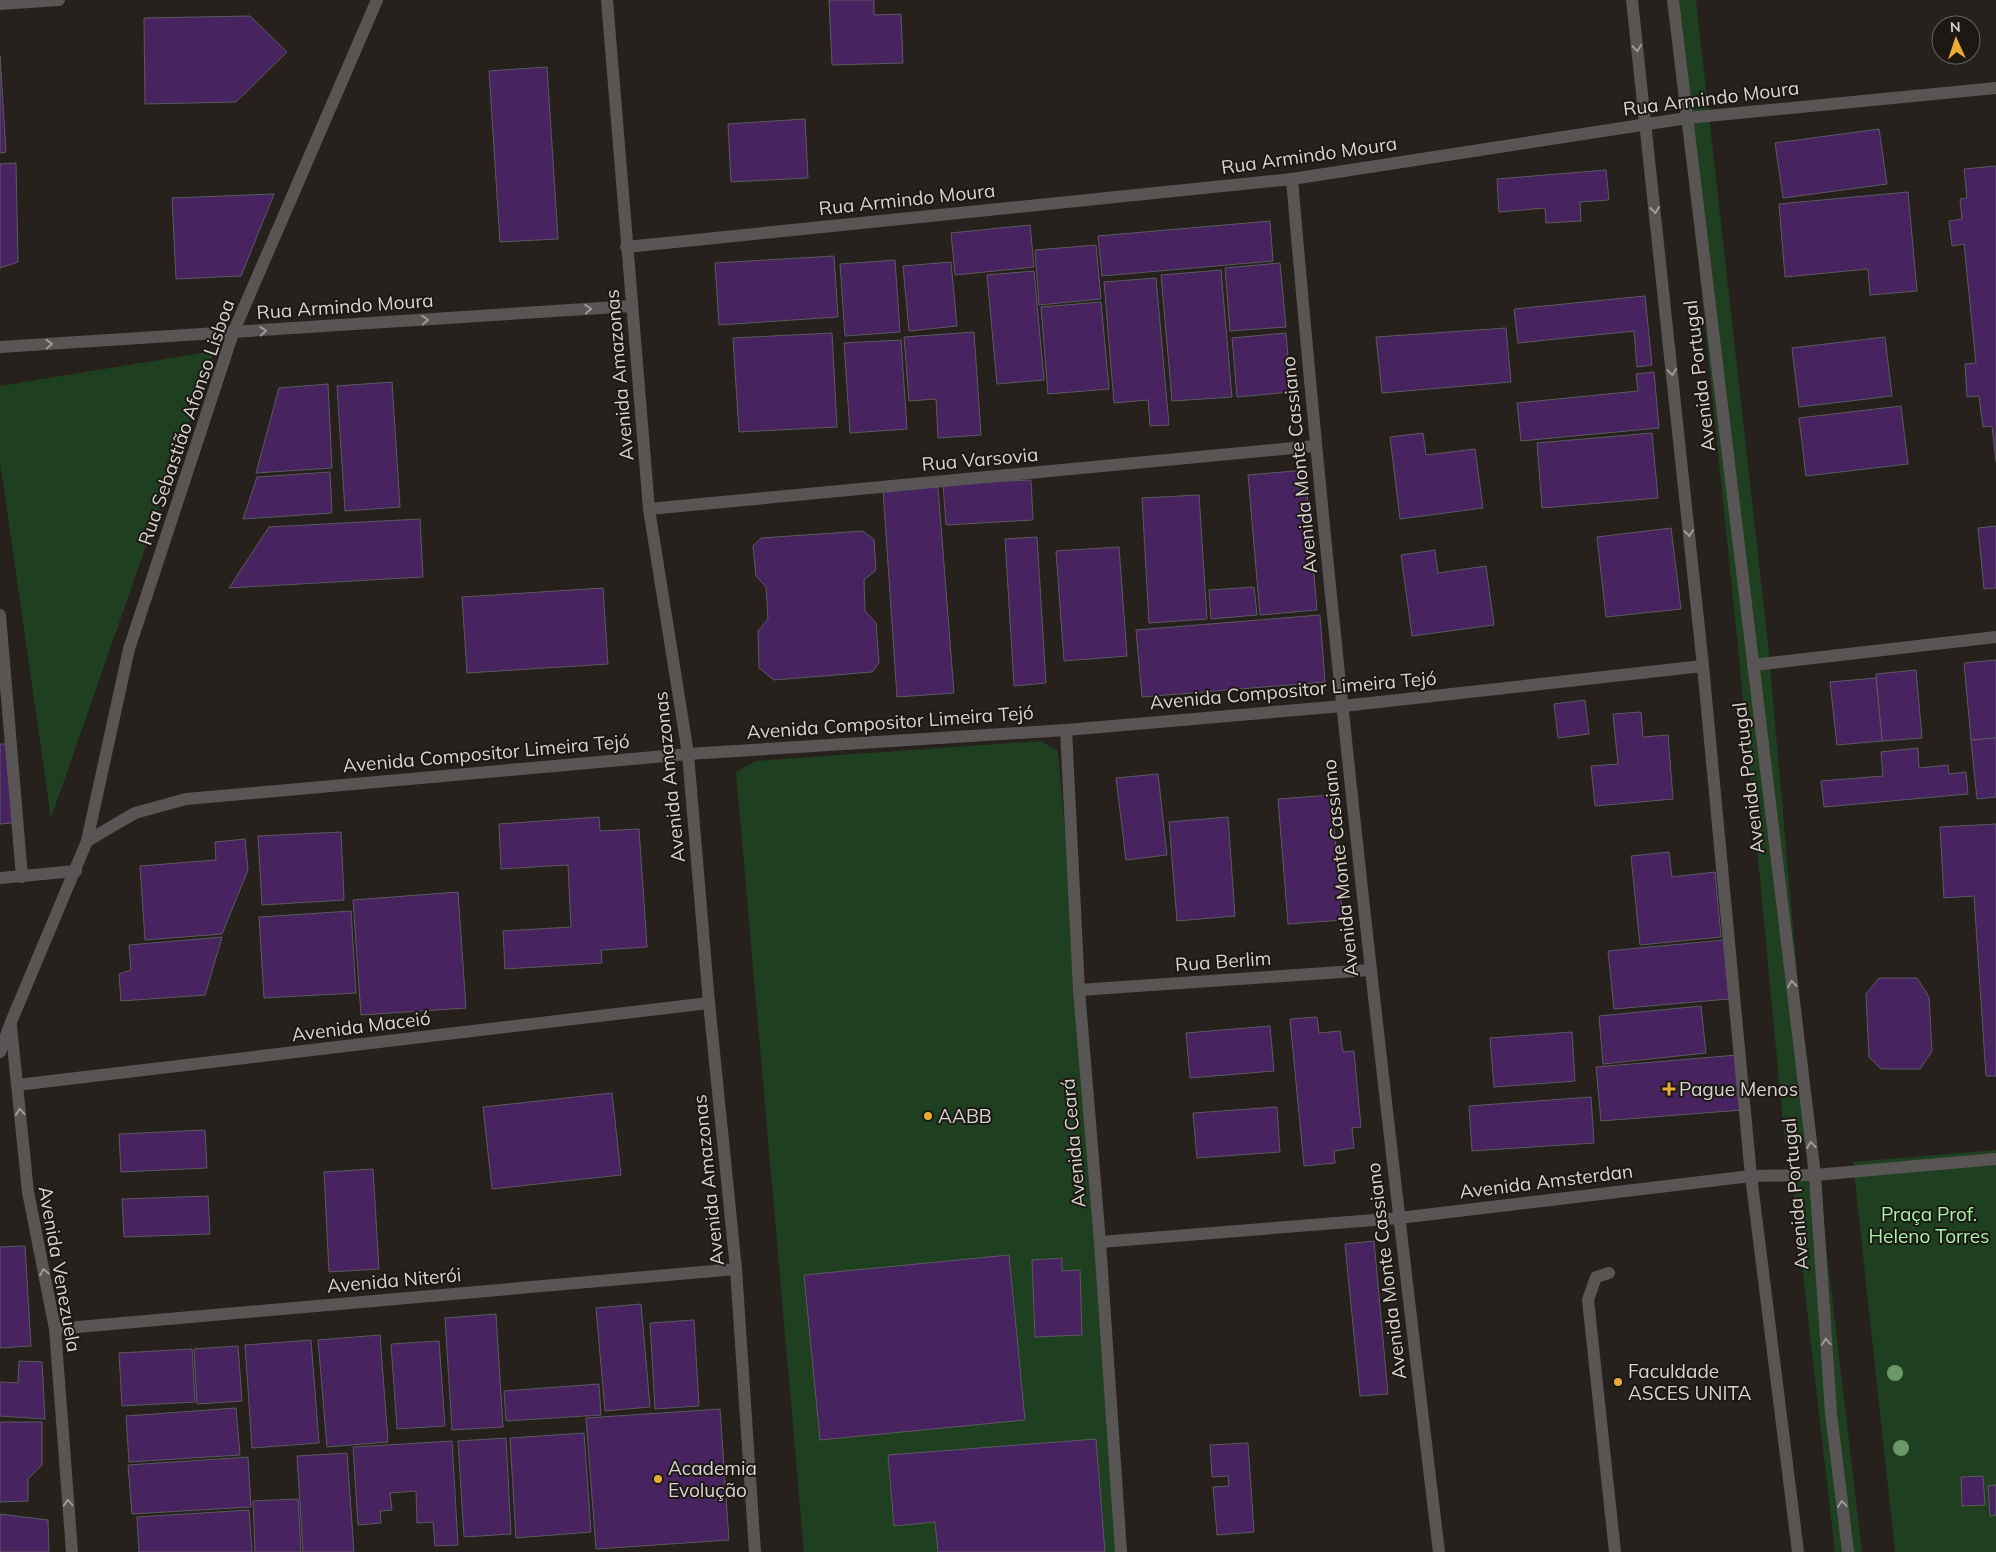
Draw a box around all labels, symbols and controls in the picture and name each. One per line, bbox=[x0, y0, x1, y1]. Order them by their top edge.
north arrow bbox=[1931, 15, 1981, 65]
text: N bbox=[1950, 18, 1961, 36]
one-way arrow bbox=[1631, 45, 1642, 53]
street label: Rua Armindo Moura bbox=[1622, 75, 1800, 121]
street label: Rua Armindo Moura bbox=[1220, 131, 1398, 179]
street label: Rua Armindo Moura bbox=[818, 178, 996, 220]
one-way arrow bbox=[1649, 206, 1660, 214]
street label: Rua Armindo Moura bbox=[256, 288, 434, 324]
street label: Avenida Amazonas bbox=[600, 288, 638, 462]
street label: Rua Sebastião Afonso Lisboa bbox=[133, 296, 239, 548]
street label: Avenida Portugal bbox=[1678, 299, 1720, 453]
one-way arrow bbox=[584, 303, 592, 314]
one-way arrow bbox=[422, 314, 430, 325]
one-way arrow bbox=[260, 325, 268, 336]
one-way arrow bbox=[45, 338, 53, 349]
street label: Avenida Monte Cassiano bbox=[1276, 355, 1322, 575]
one-way arrow bbox=[1666, 368, 1677, 376]
street label: Rua Varsovia bbox=[921, 442, 1039, 476]
one-way arrow bbox=[1683, 529, 1694, 537]
street label: Avenida Compositor Limeira Tejó bbox=[1149, 666, 1437, 714]
street label: Avenida Amazonas bbox=[648, 690, 690, 864]
street label: Avenida Compositor Limeira Tejó bbox=[746, 700, 1034, 744]
street label: Avenida Portugal bbox=[1727, 701, 1769, 855]
street label: Avenida Compositor Limeira Tejó bbox=[342, 729, 630, 777]
street label: Avenida Monte Cassiano bbox=[1317, 758, 1363, 978]
street label: Rua Berlim bbox=[1174, 946, 1272, 976]
one-way arrow bbox=[1787, 979, 1798, 987]
street label: Avenida Maceió bbox=[290, 1006, 432, 1046]
street label: Avenida Ceará bbox=[1055, 1077, 1091, 1209]
place label: Pague Menos bbox=[1679, 1077, 1798, 1101]
marker: Pague Menos bbox=[1663, 1083, 1675, 1095]
street label: Avenida Amazonas bbox=[687, 1093, 729, 1267]
place label: AABB bbox=[938, 1104, 992, 1128]
one-way arrow bbox=[15, 1108, 26, 1116]
marker: AABB bbox=[922, 1110, 934, 1122]
street label: Avenida Portugal bbox=[1776, 1117, 1814, 1271]
one-way arrow bbox=[1806, 1141, 1817, 1149]
street label: Avenida Amsterdan bbox=[1458, 1158, 1634, 1204]
street label: Avenida Monte Cassiano bbox=[1361, 1161, 1411, 1381]
street label: Avenida Venezuela bbox=[34, 1184, 86, 1354]
park label: Praça Prof. Heleno Torres bbox=[1869, 1202, 1990, 1248]
street label: Avenida Niterói bbox=[326, 1262, 462, 1298]
one-way arrow bbox=[39, 1268, 49, 1277]
one-way arrow bbox=[1820, 1338, 1831, 1346]
place label: Faculdade ASCES UNITA bbox=[1628, 1359, 1751, 1405]
marker: Faculdade ASCES UNITA bbox=[1612, 1376, 1624, 1388]
place label: Academia Evolução bbox=[668, 1456, 757, 1502]
marker: Academia Evolução bbox=[652, 1473, 664, 1485]
one-way arrow bbox=[63, 1499, 74, 1507]
one-way arrow bbox=[1837, 1499, 1848, 1507]

